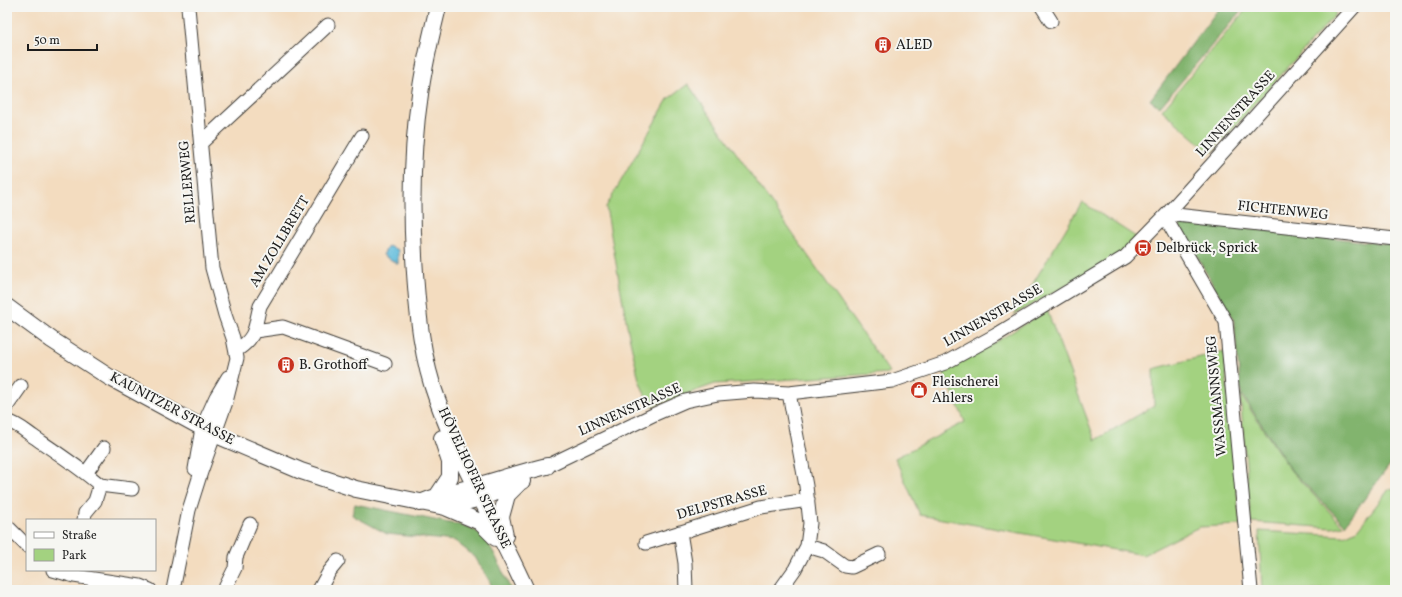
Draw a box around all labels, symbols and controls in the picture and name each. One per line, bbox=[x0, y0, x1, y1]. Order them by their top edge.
scale bar bbox=[28, 26, 97, 52]
text: 50 m bbox=[34, 33, 60, 49]
building icon: ALED bbox=[873, 35, 893, 55]
place label: ALED bbox=[896, 36, 932, 55]
street label: LINNENSTRASSE bbox=[1192, 67, 1280, 161]
street label: RELLERWEG bbox=[175, 140, 201, 224]
street label: AM ZOLLBRETT bbox=[245, 193, 315, 291]
street label: FICHTENWEG bbox=[1237, 197, 1329, 225]
bus stop icon: Delbrück, Sprick bbox=[1133, 238, 1153, 258]
place label: Delbrück, Sprick bbox=[1156, 239, 1258, 258]
street label: LINNENSTRASSE bbox=[940, 280, 1046, 352]
street label: WASSMANNSWEG bbox=[1202, 335, 1232, 457]
building icon: B. Grothoff bbox=[276, 355, 296, 375]
place label: B. Grothoff bbox=[299, 356, 369, 375]
street label: KAUNITZER STRASSE bbox=[106, 368, 238, 450]
place label: Fleischerei Ahlers bbox=[932, 373, 999, 408]
street label: LINNENSTRASSE bbox=[576, 379, 684, 441]
shop icon: Fleischerei Ahlers bbox=[909, 380, 929, 400]
street label: HÖVELHOFER STRASSE bbox=[433, 404, 515, 552]
street label: DELPSTRASSE bbox=[675, 481, 769, 525]
legend bbox=[26, 519, 156, 571]
text: Straße bbox=[62, 528, 97, 544]
text: Park bbox=[62, 548, 87, 564]

